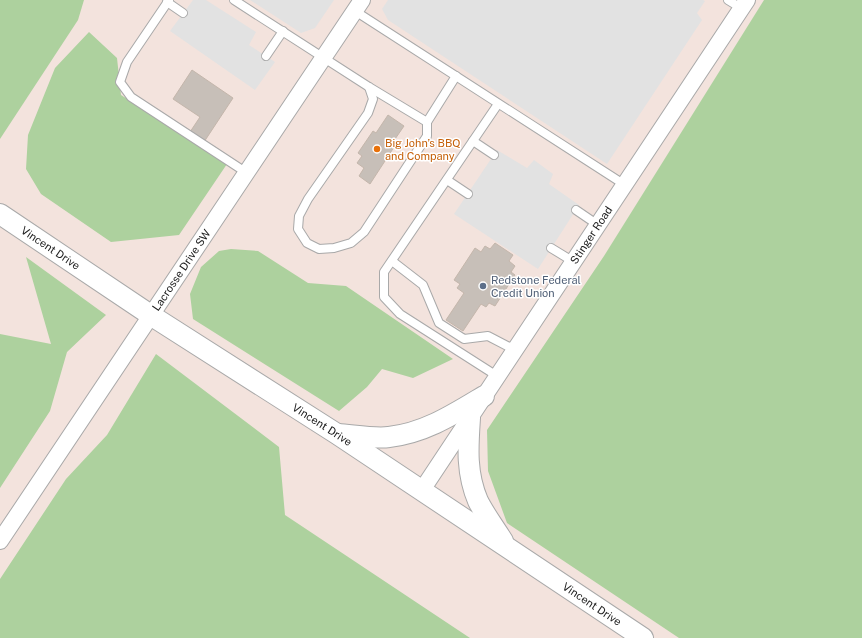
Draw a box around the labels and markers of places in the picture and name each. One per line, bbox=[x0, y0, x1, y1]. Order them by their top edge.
place label: Big John’s BBQ and Company bbox=[385, 137, 461, 162]
marker: Big John’s BBQ and Company bbox=[372, 144, 382, 154]
place label: Redstone Federal Credit Union bbox=[491, 274, 581, 299]
marker: Redstone Federal Credit Union bbox=[478, 281, 488, 291]

